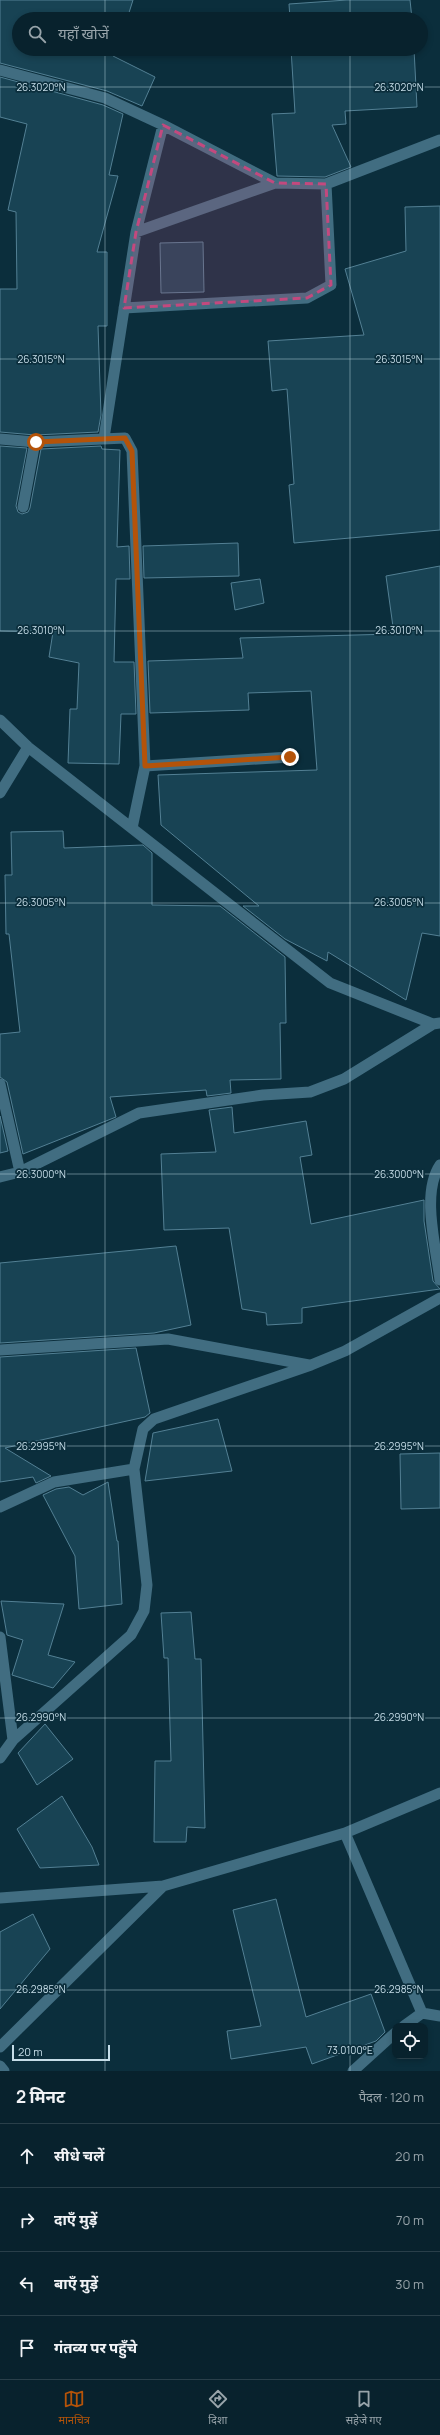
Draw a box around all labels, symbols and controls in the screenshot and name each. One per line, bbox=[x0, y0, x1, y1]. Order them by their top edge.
search box bbox=[12, 12, 428, 56]
icon: search bbox=[26, 23, 48, 45]
text: यहाँ खोजें bbox=[58, 23, 109, 44]
text: 26.3020°N bbox=[16, 80, 66, 94]
text: 26.3020°N bbox=[374, 80, 424, 94]
text: 26.3015°N bbox=[17, 352, 65, 366]
text: 26.3015°N bbox=[375, 352, 423, 366]
route start bbox=[27, 433, 45, 451]
text: 26.3010°N bbox=[17, 623, 65, 637]
text: 26.3010°N bbox=[375, 623, 423, 637]
route end bbox=[281, 748, 299, 766]
text: 26.3005°N bbox=[16, 895, 66, 909]
text: 26.3005°N bbox=[374, 895, 424, 909]
text: 26.3000°N bbox=[16, 1167, 66, 1181]
text: 26.3000°N bbox=[374, 1167, 424, 1181]
text: 26.2995°N bbox=[16, 1439, 66, 1453]
text: 26.2995°N bbox=[374, 1439, 424, 1453]
text: 26.2990°N bbox=[16, 1710, 66, 1724]
text: 26.2990°N bbox=[374, 1710, 424, 1724]
text: 26.2985°N bbox=[16, 1982, 66, 1996]
text: 26.2985°N bbox=[374, 1982, 424, 1996]
map controls bbox=[392, 2023, 428, 2059]
button: locate bbox=[392, 2023, 428, 2059]
scale bar bbox=[12, 2043, 110, 2062]
text: 73.0100°E bbox=[327, 2043, 373, 2057]
text: 20 m bbox=[18, 2044, 43, 2059]
text: 2 मिनट bbox=[16, 2085, 65, 2108]
text: पैदल · 120 m bbox=[359, 2088, 424, 2106]
icon: ahead bbox=[16, 2145, 38, 2167]
text: सीधे चलें bbox=[54, 2145, 104, 2166]
text: 20 m bbox=[395, 2147, 424, 2165]
icon: right bbox=[16, 2209, 38, 2231]
text: दाएँ मुड़ें bbox=[54, 2209, 97, 2230]
text: 70 m bbox=[396, 2211, 424, 2229]
icon: left bbox=[16, 2273, 38, 2295]
text: बाएँ मुड़ें bbox=[54, 2273, 98, 2294]
text: 30 m bbox=[395, 2275, 424, 2293]
icon: arrive bbox=[16, 2337, 38, 2359]
text: गंतव्य पर पहुँचे bbox=[54, 2337, 137, 2358]
tab: मानचित्र bbox=[58, 2388, 90, 2428]
tab: दिशा bbox=[207, 2388, 229, 2428]
tab: सहेजे गए bbox=[346, 2388, 382, 2428]

